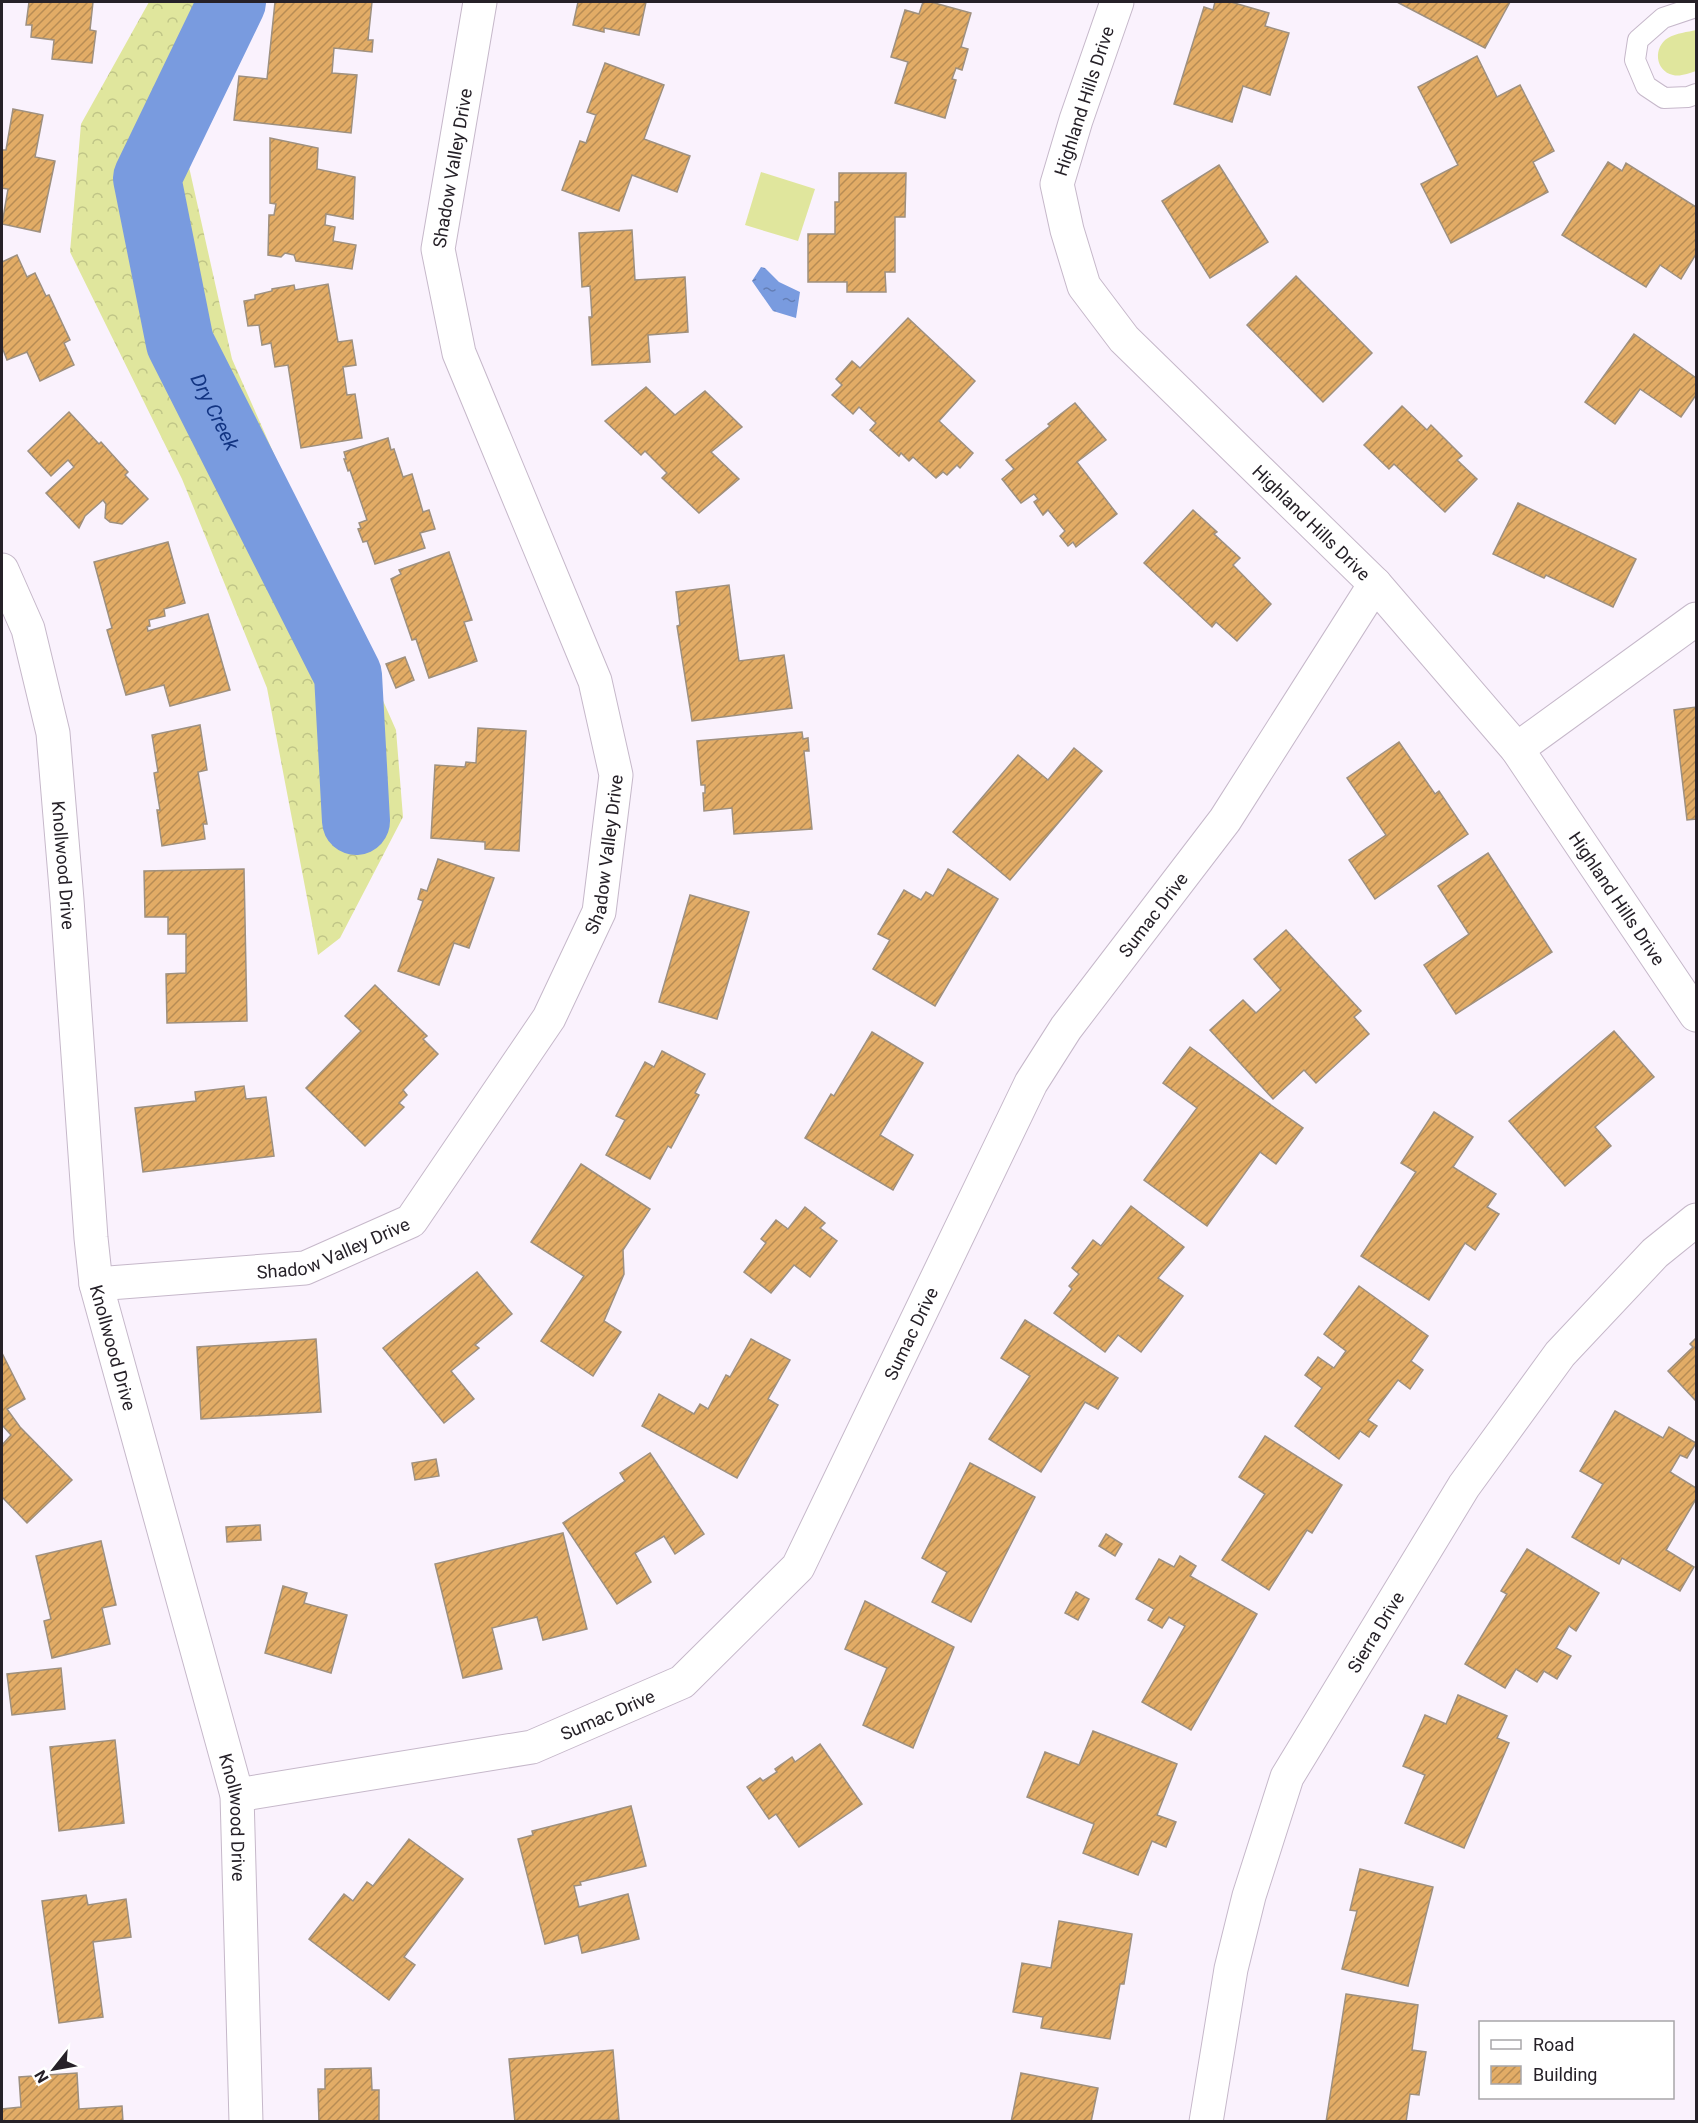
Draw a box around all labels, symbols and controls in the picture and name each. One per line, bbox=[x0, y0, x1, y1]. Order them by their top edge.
street label: Highland Hills Drive bbox=[1050, 24, 1118, 178]
street label: Shadow Valley Drive bbox=[428, 87, 476, 249]
water label: Dry Creek bbox=[185, 369, 245, 455]
street label: Highland Hills Drive bbox=[1248, 460, 1375, 584]
street label: Shadow Valley Drive bbox=[580, 773, 626, 937]
street label: Knollwood Drive bbox=[48, 800, 80, 930]
street label: Highland Hills Drive bbox=[1565, 828, 1670, 969]
street label: Sumac Drive bbox=[1114, 868, 1192, 961]
street label: Shadow Valley Drive bbox=[256, 1213, 413, 1282]
street label: Knollwood Drive bbox=[86, 1282, 141, 1413]
street label: Sumac Drive bbox=[879, 1283, 942, 1383]
street label: Sierra Drive bbox=[1343, 1587, 1408, 1676]
street label: Sumac Drive bbox=[557, 1685, 658, 1744]
street label: Knollwood Drive bbox=[215, 1751, 250, 1882]
legend bbox=[1479, 2021, 1674, 2099]
text: Road bbox=[1533, 2034, 1574, 2055]
north arrow bbox=[24, 2039, 84, 2099]
text: Building bbox=[1533, 2064, 1597, 2085]
text: N bbox=[31, 2067, 53, 2086]

